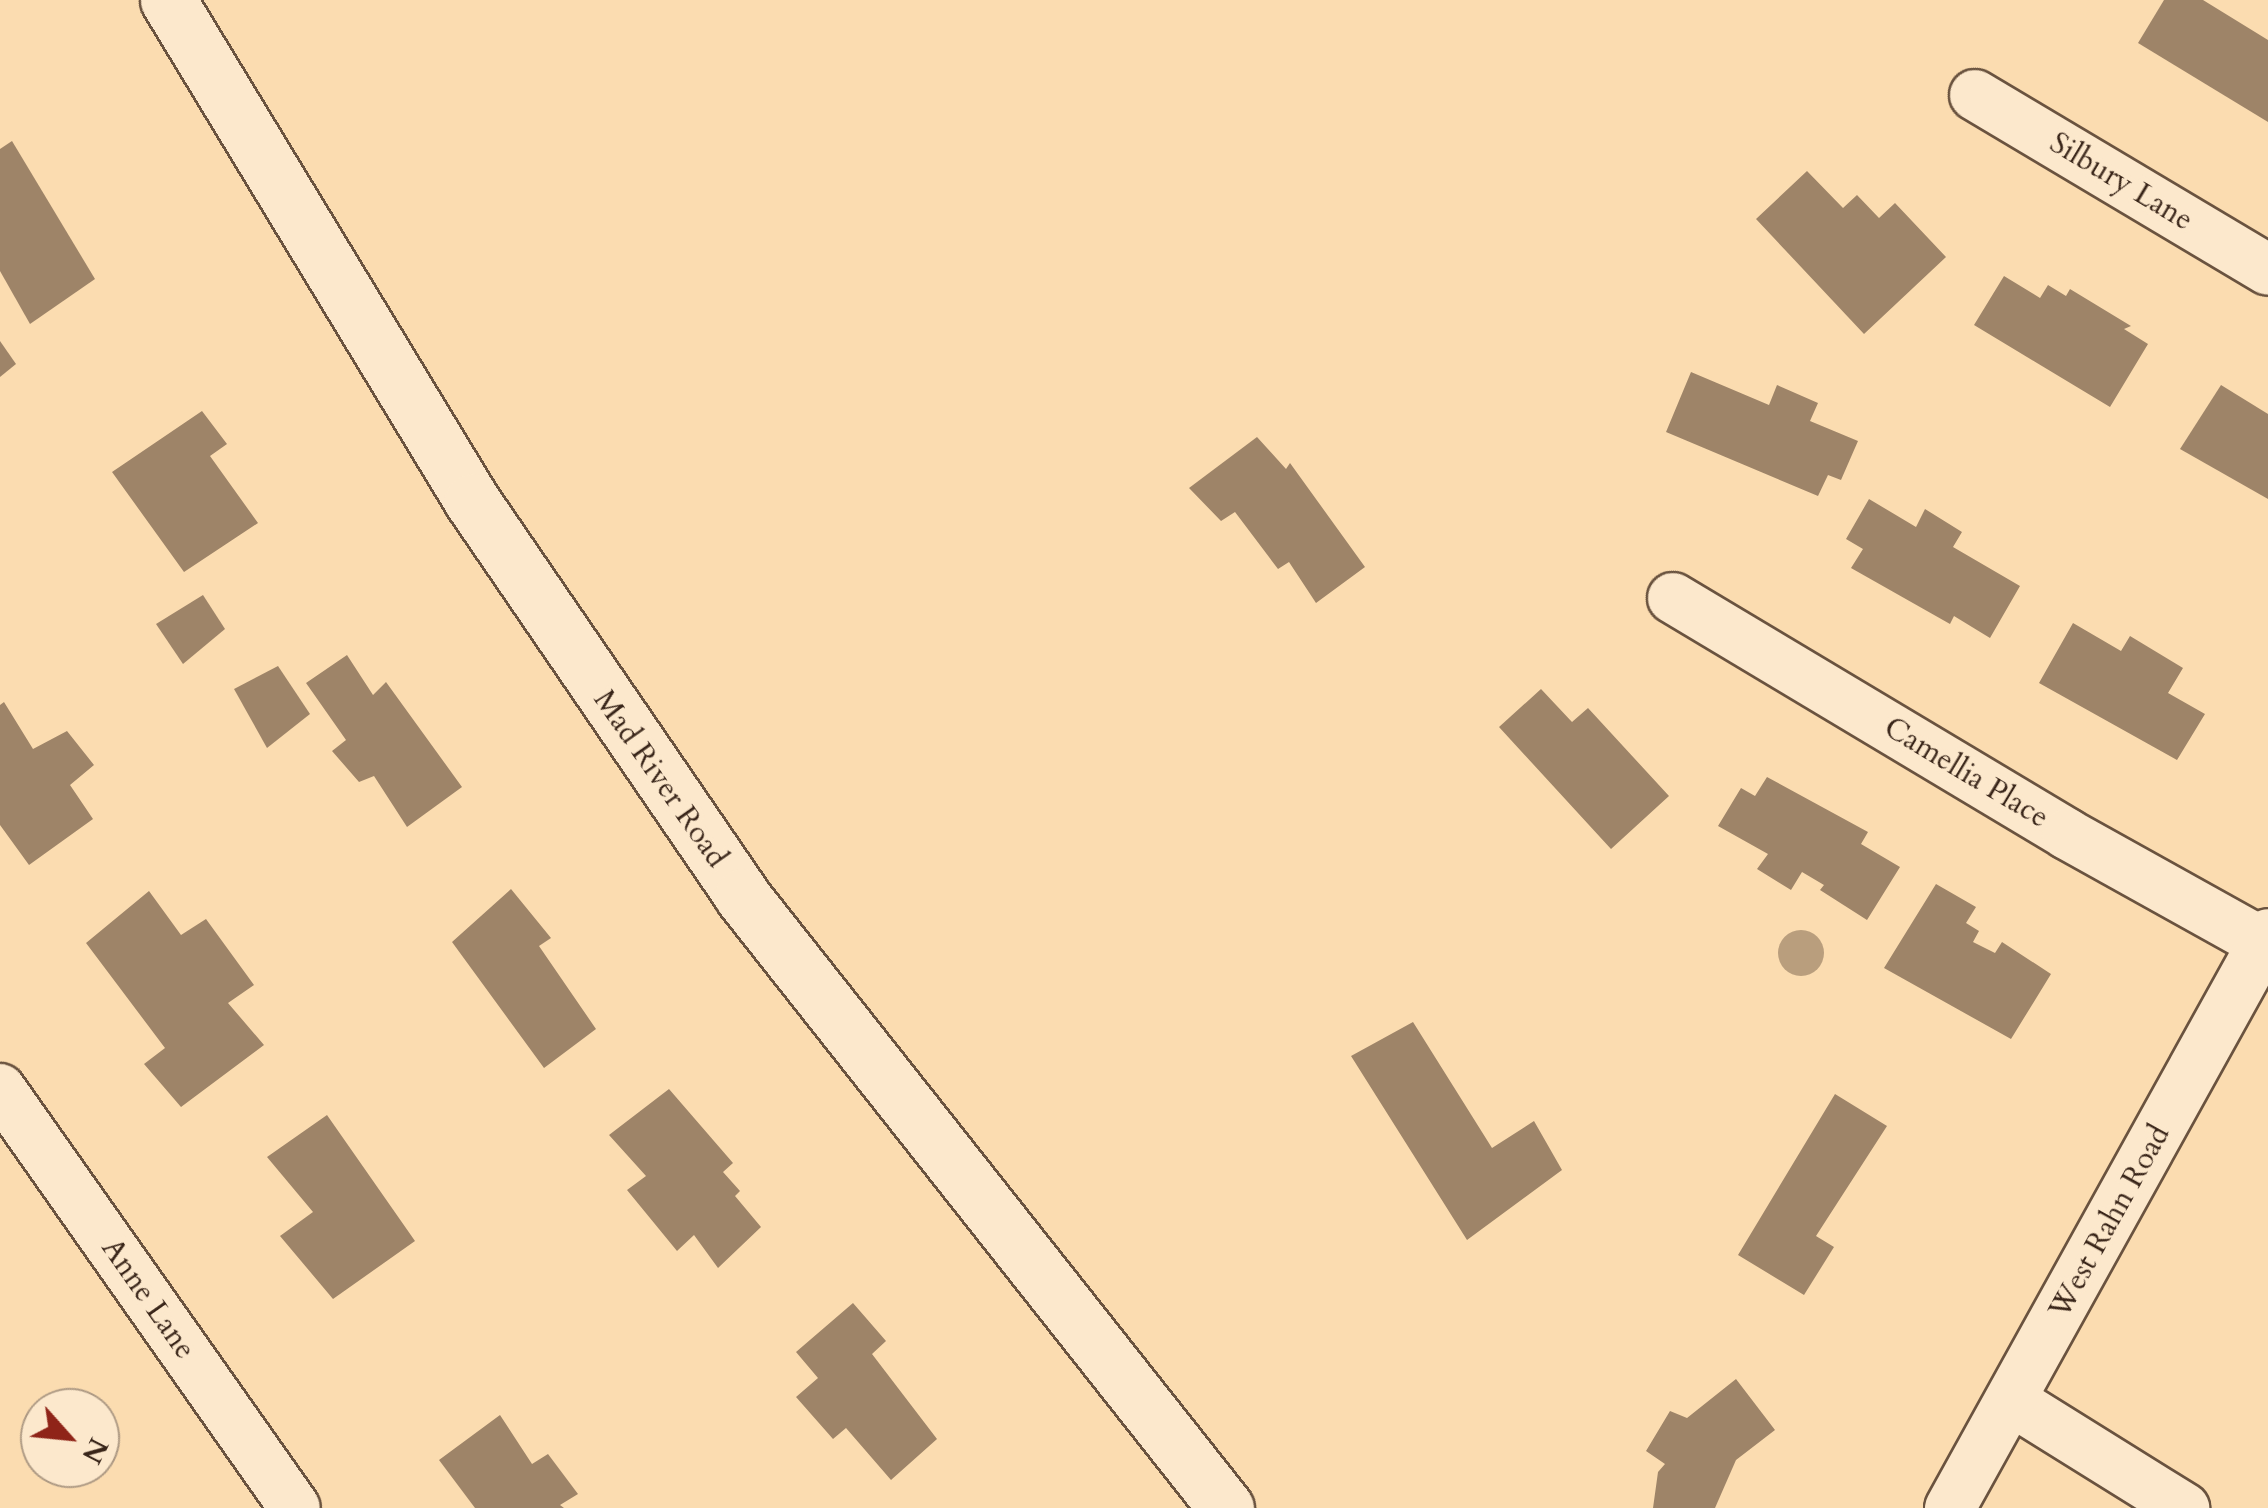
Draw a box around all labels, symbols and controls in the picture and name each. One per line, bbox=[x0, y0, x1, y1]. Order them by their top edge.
street label: Silbury Lane bbox=[2043, 125, 2199, 239]
street label: Mad River Road bbox=[586, 683, 734, 875]
street label: Camellia Place bbox=[1877, 710, 2055, 836]
street label: West Rahn Road bbox=[2042, 1119, 2178, 1325]
street label: Anne Lane bbox=[93, 1232, 203, 1366]
north arrow bbox=[20, 1388, 120, 1488]
text: N bbox=[73, 1431, 117, 1470]

